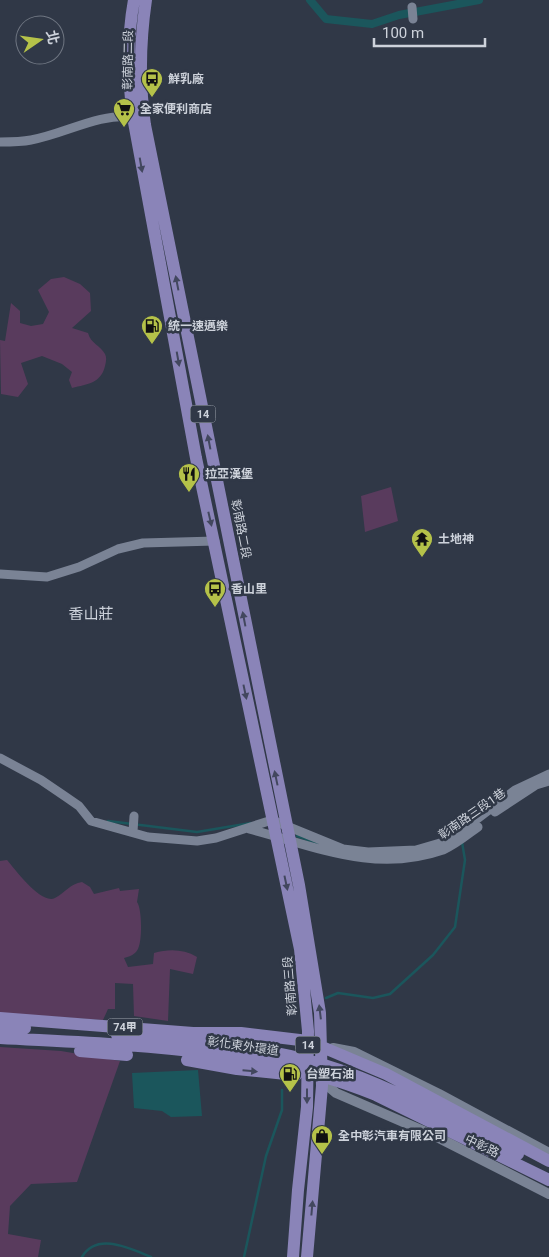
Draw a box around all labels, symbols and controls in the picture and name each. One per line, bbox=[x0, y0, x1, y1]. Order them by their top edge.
north arrow bbox=[15, 15, 65, 65]
scale bar bbox=[374, 15, 485, 47]
text: 100 m bbox=[382, 24, 424, 42]
text: 北 bbox=[43, 28, 62, 46]
street label: 彰南路二段 bbox=[120, 30, 136, 90]
bus stop icon: 鮮乳廠 bbox=[140, 67, 164, 98]
place label: 鮮乳廠 bbox=[168, 72, 204, 86]
supermarket icon: 全家便利商店 bbox=[112, 97, 136, 128]
place label: 全家便利商店 bbox=[140, 102, 212, 116]
one-way arrow bbox=[138, 158, 146, 174]
one-way arrow bbox=[173, 275, 181, 290]
fuel station icon: 統一速邁樂 bbox=[140, 314, 164, 345]
place label: 統一速邁樂 bbox=[168, 319, 228, 333]
one-way arrow bbox=[175, 352, 183, 368]
road number: 14 bbox=[190, 406, 216, 422]
one-way arrow bbox=[205, 435, 213, 450]
restaurant icon: 拉亞漢堡 bbox=[177, 462, 201, 493]
place label: 拉亞漢堡 bbox=[205, 467, 253, 481]
street label: 彰南路二段 bbox=[228, 498, 254, 560]
one-way arrow bbox=[206, 511, 214, 526]
temple icon: 土地神 bbox=[410, 527, 434, 558]
place label: 土地神 bbox=[438, 532, 474, 546]
bus stop icon: 香山里 bbox=[203, 577, 227, 608]
place label: 香山里 bbox=[231, 582, 267, 596]
district label: 香山莊 bbox=[68, 605, 114, 623]
one-way arrow bbox=[240, 610, 248, 626]
one-way arrow bbox=[242, 684, 250, 700]
one-way arrow bbox=[272, 770, 280, 786]
street label: 彰南路三段1巷 bbox=[436, 786, 508, 842]
one-way arrow bbox=[282, 875, 290, 891]
street label: 彰南路三段 bbox=[280, 955, 300, 1017]
one-way arrow bbox=[316, 1003, 324, 1019]
road number: 74甲 bbox=[108, 1019, 142, 1036]
street label: 彰化東外環道 bbox=[206, 1034, 280, 1058]
road number: 14 bbox=[296, 1036, 320, 1054]
fuel station icon: 台塑石油 bbox=[278, 1062, 302, 1093]
one-way arrow bbox=[242, 1067, 258, 1075]
place label: 台塑石油 bbox=[306, 1067, 354, 1081]
one-way arrow bbox=[303, 1088, 311, 1104]
shop icon: 全中彰汽車有限公司 bbox=[310, 1124, 334, 1155]
place label: 全中彰汽車有限公司 bbox=[338, 1129, 446, 1143]
street label: 中彰路 bbox=[463, 1132, 501, 1160]
one-way arrow bbox=[308, 1200, 316, 1216]

